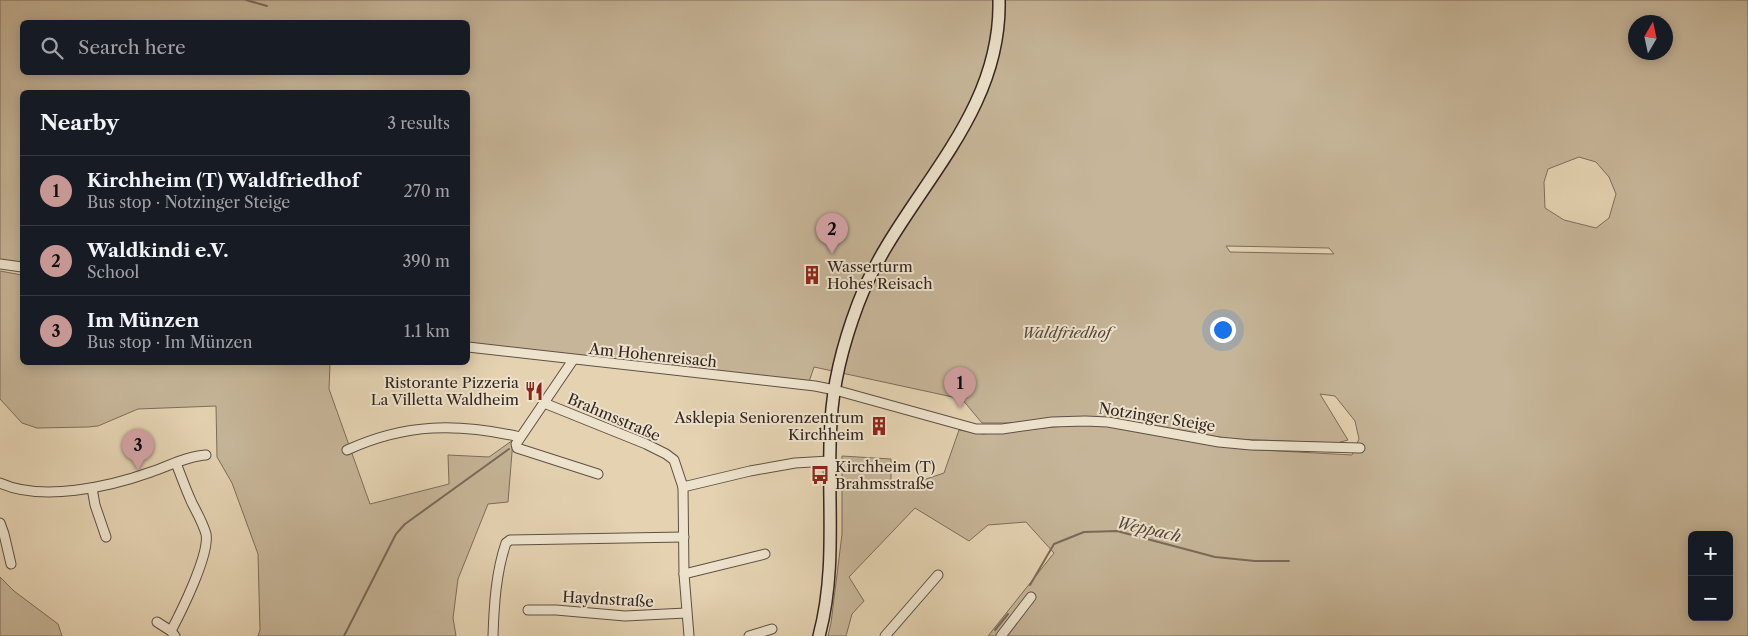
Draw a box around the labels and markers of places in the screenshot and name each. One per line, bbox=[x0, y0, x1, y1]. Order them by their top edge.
pin: 2 bbox=[816, 213, 848, 254]
place label: Wasserturm Hohes Reisach bbox=[826, 257, 933, 293]
building icon: Wasserturm Hohes Reisach bbox=[801, 264, 823, 286]
pin: 1 bbox=[944, 367, 976, 408]
place label: Ristorante Pizzeria La Villetta Waldheim bbox=[371, 373, 519, 409]
restaurant icon: Ristorante Pizzeria La Villetta Waldheim bbox=[523, 380, 545, 402]
place label: Asklepia Seniorenzentrum Kirchheim bbox=[673, 408, 864, 444]
building icon: Asklepia Seniorenzentrum Kirchheim bbox=[868, 415, 890, 437]
pin: 3 bbox=[122, 429, 154, 470]
place label: Kirchheim (T) Brahmsstraße bbox=[835, 457, 935, 493]
bus stop icon: Kirchheim (T) Brahmsstraße bbox=[809, 464, 831, 486]

